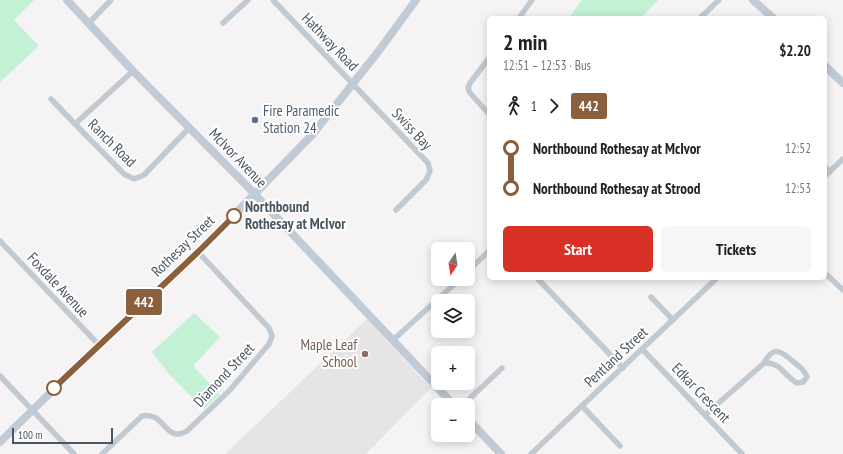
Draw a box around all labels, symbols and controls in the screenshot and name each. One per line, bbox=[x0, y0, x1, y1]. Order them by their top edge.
street label: Hathway Road bbox=[298, 9, 363, 75]
text: 2 min bbox=[503, 28, 547, 56]
text: $2.20 bbox=[779, 41, 811, 60]
text: 12:51 – 12:53 · Bus bbox=[503, 57, 591, 74]
icon: walk bbox=[503, 95, 525, 117]
icon: forward bbox=[543, 95, 565, 117]
text: 442 bbox=[579, 97, 599, 115]
text: 1 bbox=[531, 98, 537, 115]
place label: Fire Paramedic Station 24 bbox=[263, 101, 340, 137]
street label: Swiss Bay bbox=[388, 104, 437, 154]
street label: Ranch Road bbox=[84, 115, 140, 171]
marker: Fire Paramedic Station 24 bbox=[250, 115, 260, 125]
street label: McIvor Avenue bbox=[205, 124, 271, 191]
text: Northbound Rothesay at McIvor bbox=[533, 139, 701, 158]
text: 12:52 bbox=[785, 140, 811, 157]
text: Northbound Rothesay at Strood bbox=[533, 179, 700, 198]
text: 12:53 bbox=[785, 180, 811, 197]
place label: Northbound Rothesay at McIvor bbox=[245, 197, 346, 233]
marker: Northbound Rothesay at McIvor bbox=[226, 208, 242, 224]
street label: Rothesay Street bbox=[147, 211, 218, 280]
button: Start bbox=[503, 226, 653, 272]
button: Tickets bbox=[661, 226, 811, 272]
north arrow bbox=[431, 242, 475, 286]
map controls bbox=[431, 242, 475, 442]
street label: Foxdale Avenue bbox=[24, 248, 93, 321]
line badge: 442 bbox=[121, 289, 167, 315]
text: 442 bbox=[134, 293, 154, 311]
button: layers bbox=[431, 294, 475, 338]
street label: Pentland Street bbox=[580, 322, 651, 391]
place label: Maple Leaf School bbox=[300, 335, 358, 371]
street label: Diamond Street bbox=[189, 339, 258, 411]
button: + bbox=[431, 346, 475, 390]
marker: Maple Leaf School bbox=[360, 349, 370, 359]
street label: Edkar Crescent bbox=[668, 359, 735, 427]
unlabelled marker bbox=[46, 380, 62, 396]
button: − bbox=[431, 398, 475, 442]
scale bar bbox=[12, 426, 113, 445]
text: 100 m bbox=[18, 428, 42, 442]

